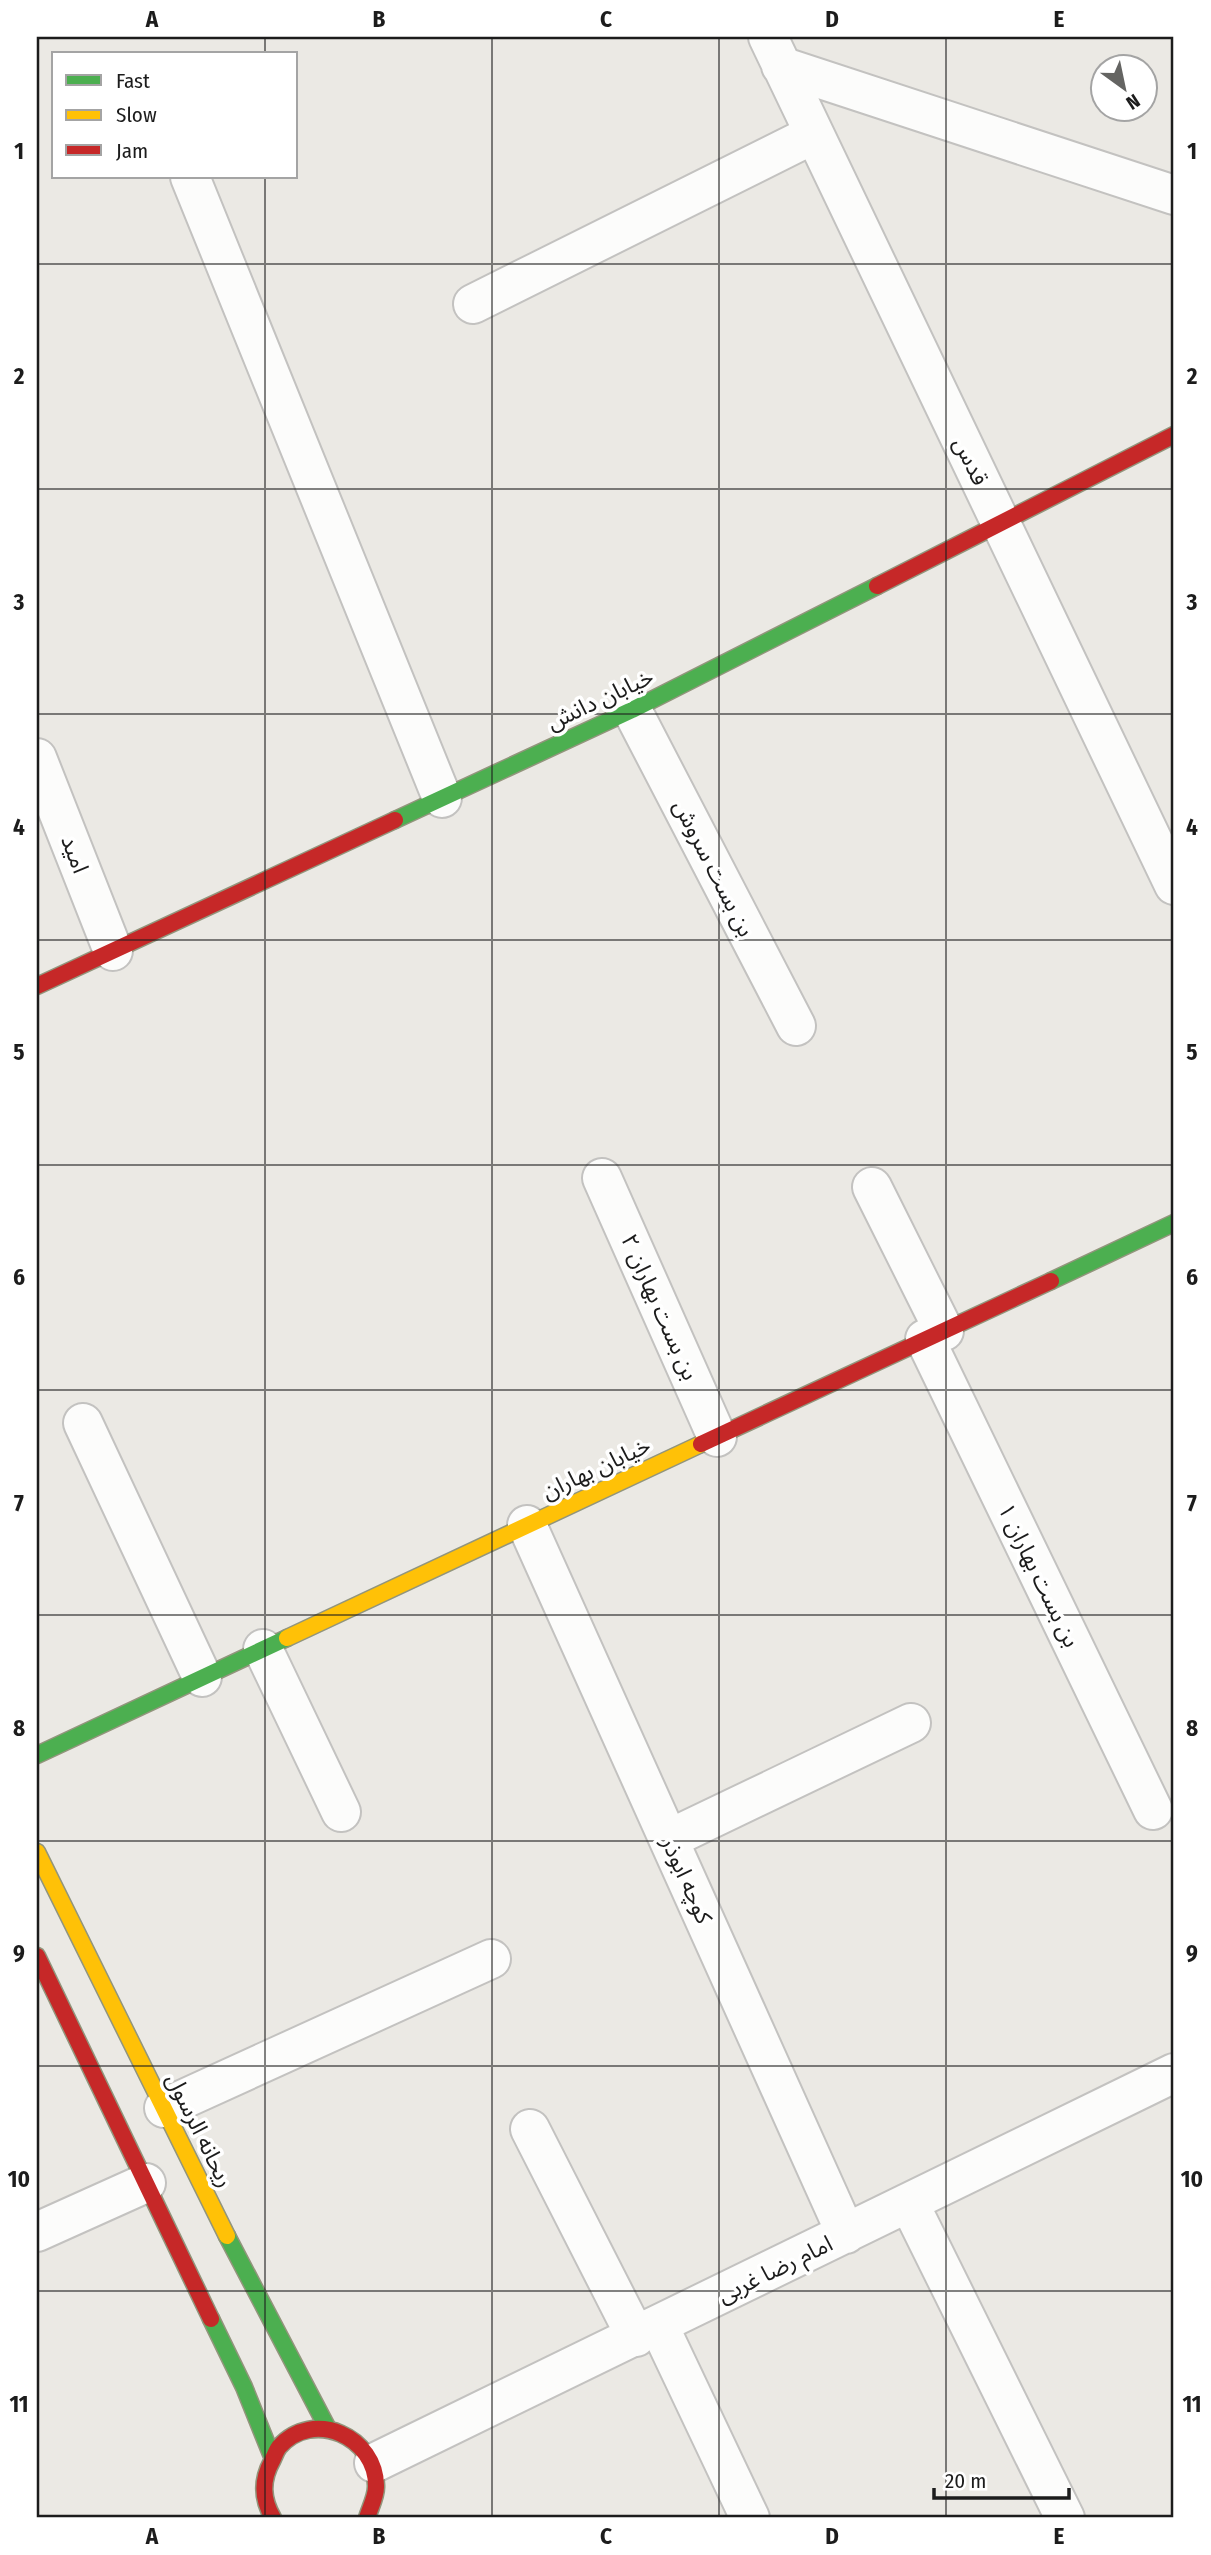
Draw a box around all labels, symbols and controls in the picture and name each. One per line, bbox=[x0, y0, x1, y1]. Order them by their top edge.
text: A bbox=[145, 5, 159, 33]
text: B bbox=[373, 5, 386, 33]
text: C bbox=[600, 5, 612, 33]
text: D bbox=[825, 5, 839, 33]
text: E bbox=[1054, 5, 1065, 33]
legend bbox=[52, 52, 298, 178]
north arrow bbox=[1088, 52, 1158, 122]
text: Fast bbox=[116, 68, 150, 94]
text: N bbox=[1122, 89, 1144, 115]
text: Slow bbox=[116, 102, 157, 128]
text: 1 bbox=[14, 137, 24, 165]
text: 1 bbox=[1187, 137, 1197, 165]
text: Jam bbox=[116, 138, 148, 164]
text: 2 bbox=[13, 362, 25, 390]
text: 2 bbox=[1186, 362, 1198, 390]
street label: قدس bbox=[947, 432, 995, 490]
text: 3 bbox=[13, 588, 25, 616]
text: 3 bbox=[1186, 588, 1198, 616]
street label: خیابان دانش bbox=[542, 662, 658, 736]
street label: بن بست سروش bbox=[667, 795, 761, 941]
text: 4 bbox=[13, 813, 25, 841]
text: 4 bbox=[1186, 813, 1198, 841]
street label: امید bbox=[55, 831, 95, 877]
text: 5 bbox=[13, 1038, 25, 1066]
text: 5 bbox=[1186, 1038, 1198, 1066]
street label: بن بست بهاران ۲ bbox=[615, 1230, 705, 1384]
text: 6 bbox=[13, 1263, 25, 1291]
text: 6 bbox=[1186, 1263, 1198, 1291]
street label: خیابان بهاران bbox=[537, 1431, 655, 1505]
text: 7 bbox=[14, 1489, 24, 1517]
text: 7 bbox=[1187, 1489, 1197, 1517]
street label: بن بست بهاران ۱ bbox=[992, 1498, 1086, 1652]
text: 8 bbox=[13, 1714, 25, 1742]
text: 8 bbox=[1186, 1714, 1198, 1742]
street label: کوچه ابوذر bbox=[654, 1831, 719, 1929]
text: 9 bbox=[13, 1939, 25, 1967]
text: 9 bbox=[1186, 1939, 1198, 1967]
street label: ریحانه الرسول bbox=[160, 2068, 240, 2192]
text: 10 bbox=[8, 2165, 30, 2193]
text: 10 bbox=[1181, 2165, 1203, 2193]
street label: امام رضا غربی bbox=[713, 2229, 839, 2312]
text: 11 bbox=[9, 2390, 29, 2418]
text: 11 bbox=[1182, 2390, 1202, 2418]
scale bar bbox=[934, 2457, 1069, 2501]
text: 20 m bbox=[945, 2468, 986, 2494]
text: A bbox=[145, 2522, 159, 2550]
text: B bbox=[373, 2522, 386, 2550]
text: C bbox=[600, 2522, 612, 2550]
text: D bbox=[825, 2522, 839, 2550]
text: E bbox=[1054, 2522, 1065, 2550]

